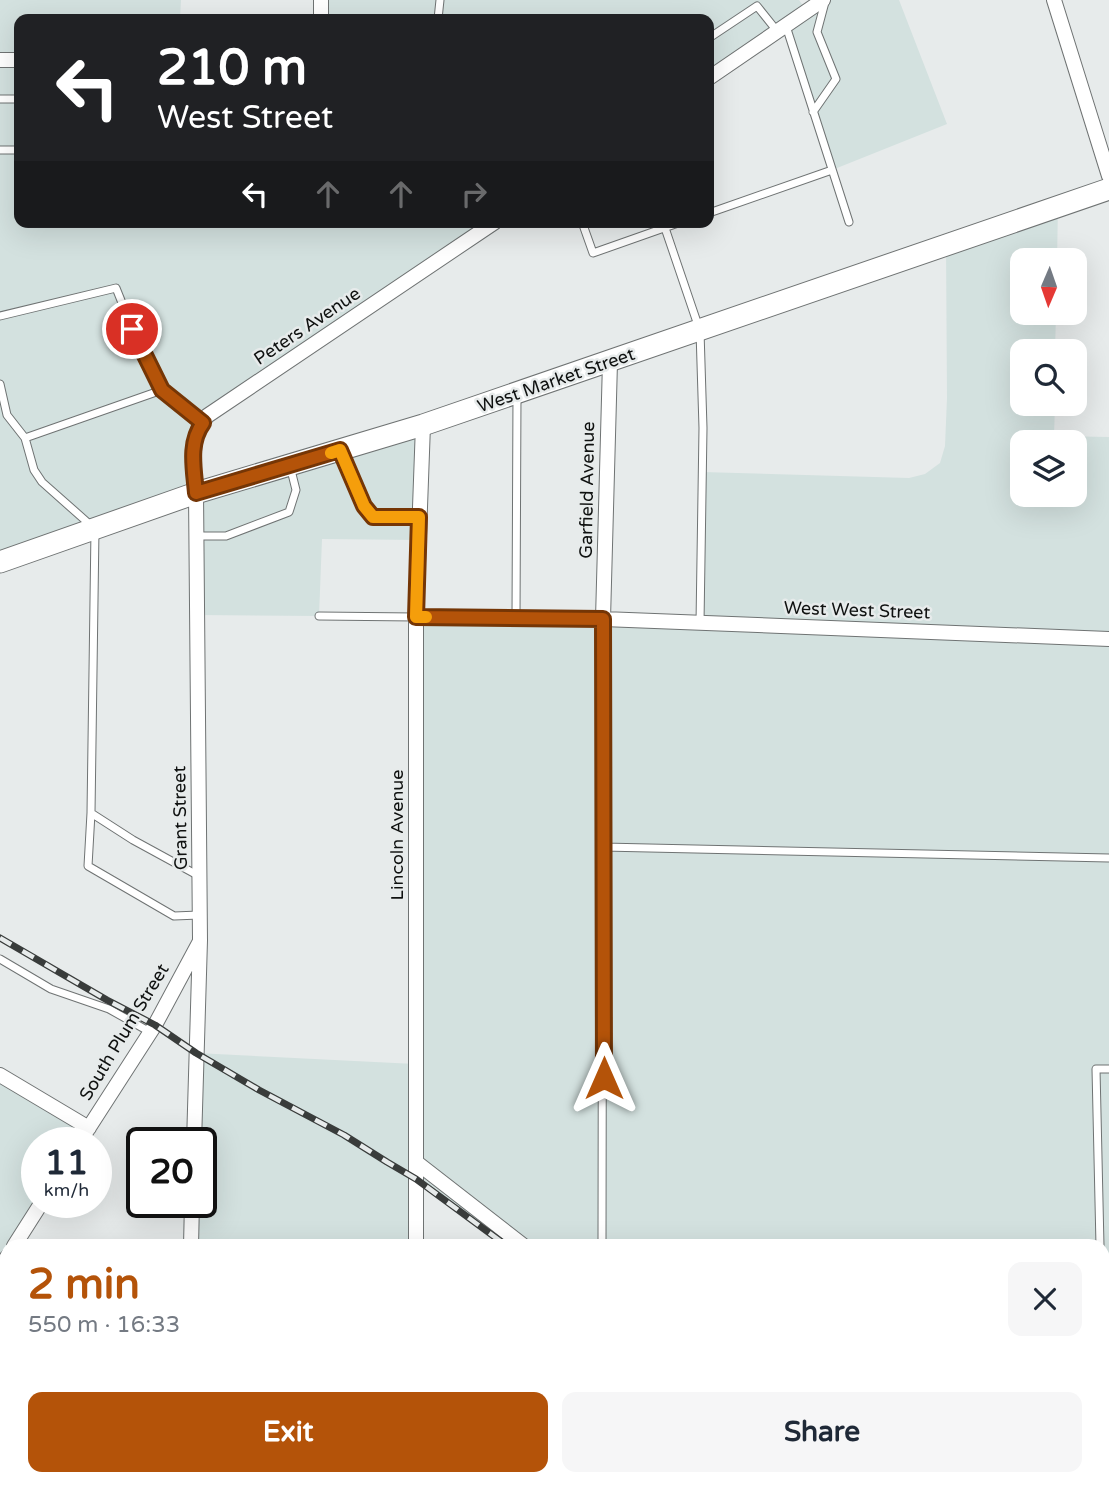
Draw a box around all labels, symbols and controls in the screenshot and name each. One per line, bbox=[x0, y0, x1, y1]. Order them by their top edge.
text: 210 m bbox=[157, 39, 307, 98]
icon: left bbox=[42, 42, 133, 133]
text: West Street bbox=[157, 99, 333, 137]
icon: left bbox=[236, 175, 274, 213]
icon: ahead bbox=[309, 175, 347, 213]
icon: ahead bbox=[382, 175, 420, 213]
icon: right bbox=[455, 175, 493, 213]
north arrow bbox=[1010, 248, 1087, 326]
map controls bbox=[1010, 248, 1087, 507]
street label: Peters Avenue bbox=[250, 282, 364, 370]
pin bbox=[102, 299, 162, 359]
icon: arrive bbox=[113, 310, 151, 348]
button: search bbox=[1010, 339, 1087, 416]
street label: West Market Street bbox=[474, 343, 638, 417]
street label: Garfield Avenue bbox=[575, 421, 599, 559]
button: layers bbox=[1010, 430, 1087, 507]
street label: West West Street bbox=[783, 596, 931, 624]
street label: Grant Street bbox=[168, 766, 192, 870]
street label: Lincoln Avenue bbox=[386, 770, 408, 900]
street label: South Plum Street bbox=[75, 960, 174, 1104]
position arrow bbox=[567, 1041, 641, 1115]
speed limit sign: 20 bbox=[126, 1127, 217, 1218]
text: 11 bbox=[45, 1142, 88, 1184]
text: km/h bbox=[44, 1179, 89, 1201]
text: 2 min bbox=[28, 1259, 140, 1310]
button: close bbox=[1008, 1262, 1082, 1336]
text: 550 m · 16:33 bbox=[28, 1311, 180, 1339]
button: Exit bbox=[28, 1392, 548, 1472]
button: Share bbox=[562, 1392, 1082, 1472]

